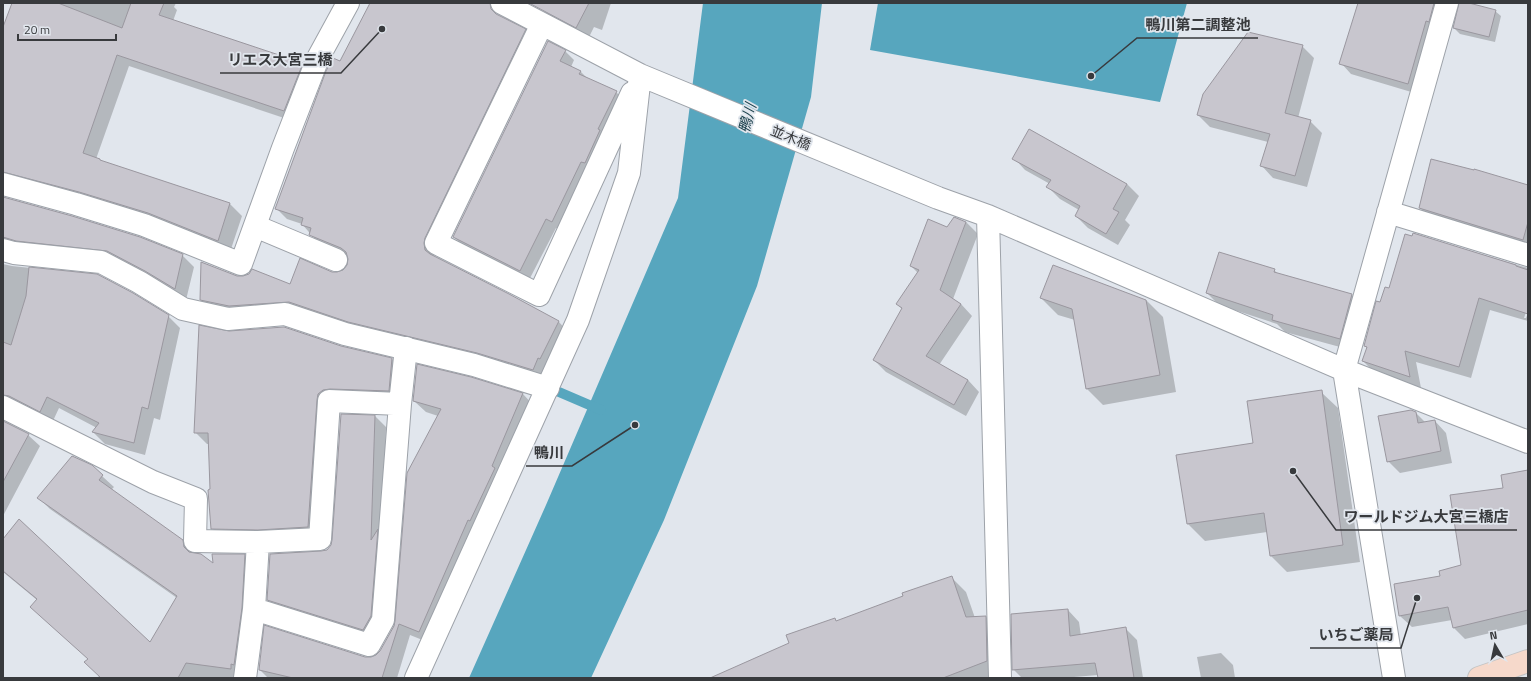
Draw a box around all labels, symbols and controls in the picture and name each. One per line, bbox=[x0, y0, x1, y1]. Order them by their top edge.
callout: 鴨川第二調整池 bbox=[1137, 11, 1258, 38]
text: 鴨川第二調整池 bbox=[1145, 13, 1251, 36]
scale bar bbox=[18, 16, 116, 42]
text: 20 m bbox=[24, 20, 50, 39]
callout: リエス大宮三橋 bbox=[220, 46, 341, 73]
text: リエス大宮三橋 bbox=[227, 48, 333, 71]
water label: 鴨川 bbox=[732, 99, 763, 135]
street label: 並木橋 bbox=[768, 119, 814, 155]
callout: 鴨川 bbox=[526, 439, 572, 466]
text: 鴨川 bbox=[534, 441, 564, 464]
callout: ワールドジム大宮三橋店 bbox=[1336, 503, 1517, 530]
text: ワールドジム大宮三橋店 bbox=[1343, 505, 1509, 528]
callout: いちご薬局 bbox=[1310, 621, 1401, 648]
text: いちご薬局 bbox=[1318, 623, 1394, 646]
north arrow bbox=[1475, 625, 1515, 665]
text: N bbox=[1488, 627, 1498, 644]

